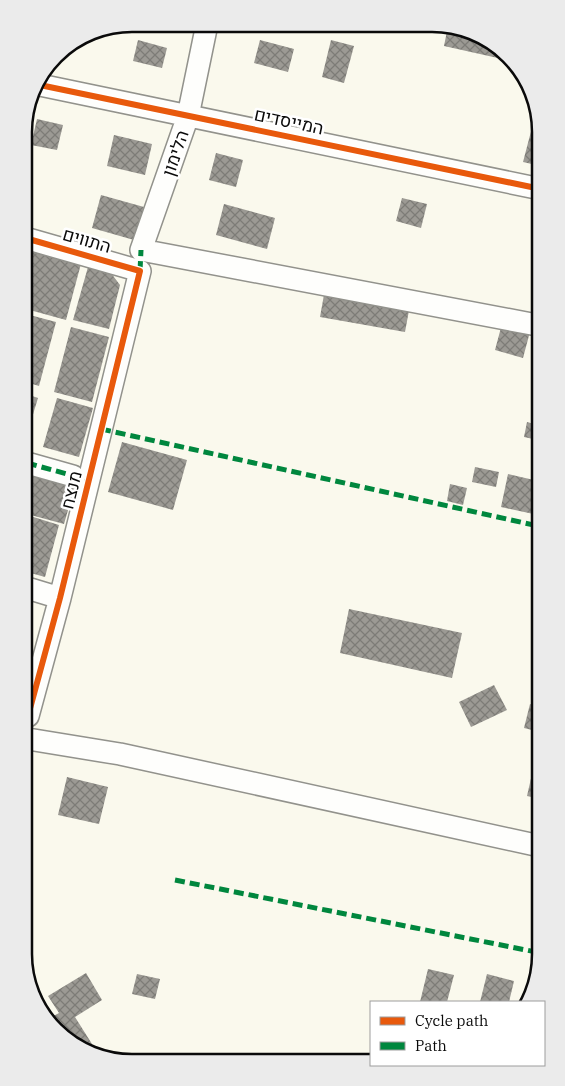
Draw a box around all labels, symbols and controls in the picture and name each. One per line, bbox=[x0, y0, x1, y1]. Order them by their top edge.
street label: המייסדים bbox=[252, 102, 326, 140]
street label: הלימון bbox=[156, 127, 194, 179]
street label: התווים bbox=[60, 222, 114, 258]
street label: מנצח bbox=[55, 468, 87, 512]
legend bbox=[370, 1001, 545, 1066]
text: Cycle path bbox=[415, 1011, 488, 1030]
text: Path bbox=[415, 1036, 447, 1055]

